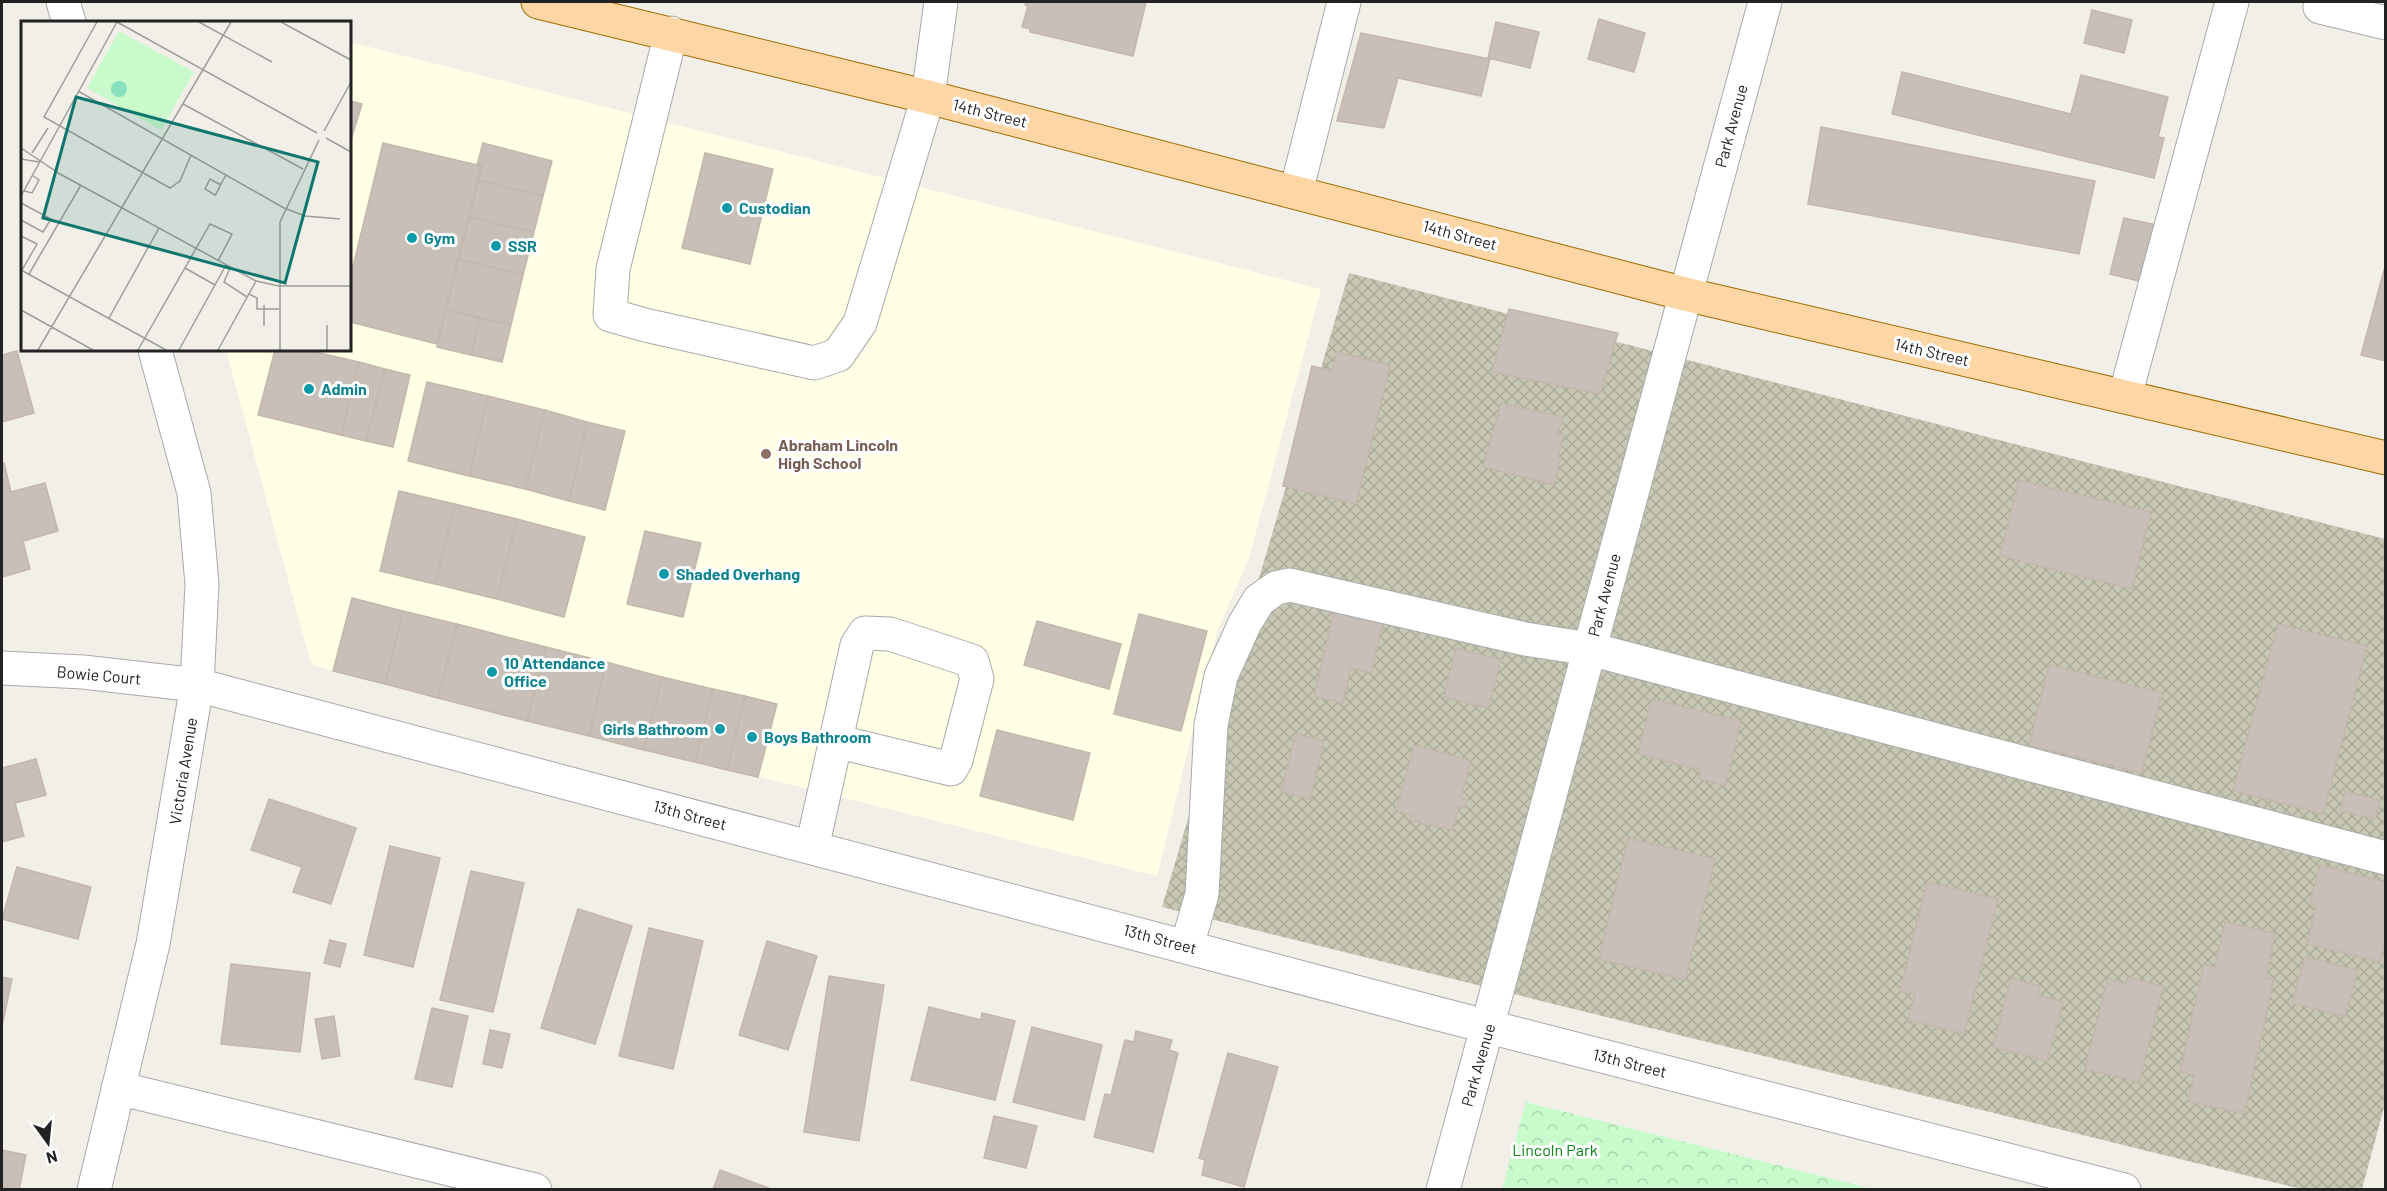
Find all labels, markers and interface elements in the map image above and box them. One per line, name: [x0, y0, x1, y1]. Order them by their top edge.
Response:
inset map: [21, 21, 351, 351]
street label: Park Avenue: [1710, 82, 1751, 170]
street label: 14th Street: [951, 94, 1029, 131]
place label: Custodian: [739, 198, 811, 217]
marker: Custodian: [720, 201, 734, 215]
street label: 14th Street: [1421, 216, 1499, 253]
place label: Gym: [424, 228, 455, 247]
marker: Gym: [405, 231, 419, 245]
place label: SSR: [508, 236, 537, 255]
marker: SSR: [489, 239, 503, 253]
street label: 14th Street: [1893, 334, 1971, 369]
place label: Admin: [321, 379, 367, 398]
marker: Admin: [302, 382, 316, 396]
place label: Abraham Lincoln High School: [778, 435, 898, 472]
marker: Abraham Lincoln High School: [759, 447, 773, 461]
street label: Park Avenue: [1583, 551, 1624, 639]
place label: Shaded Overhang: [676, 564, 800, 583]
marker: Shaded Overhang: [657, 567, 671, 581]
place label: 10 Attendance Office: [504, 653, 605, 690]
street label: Bowie Court: [56, 661, 142, 688]
marker: 10 Attendance Office: [485, 665, 499, 679]
street label: Victoria Avenue: [165, 716, 200, 826]
place label: Girls Bathroom: [603, 719, 708, 738]
marker: Girls Bathroom: [713, 722, 727, 736]
place label: Boys Bathroom: [764, 727, 871, 746]
marker: Boys Bathroom: [745, 730, 759, 744]
street label: 13th Street: [651, 796, 729, 833]
street label: 13th Street: [1121, 920, 1199, 957]
street label: Park Avenue: [1457, 1021, 1498, 1109]
street label: 13th Street: [1591, 1044, 1669, 1081]
north arrow: [18, 1113, 78, 1173]
park label: Lincoln Park: [1512, 1140, 1598, 1159]
text: N: [44, 1147, 60, 1169]

